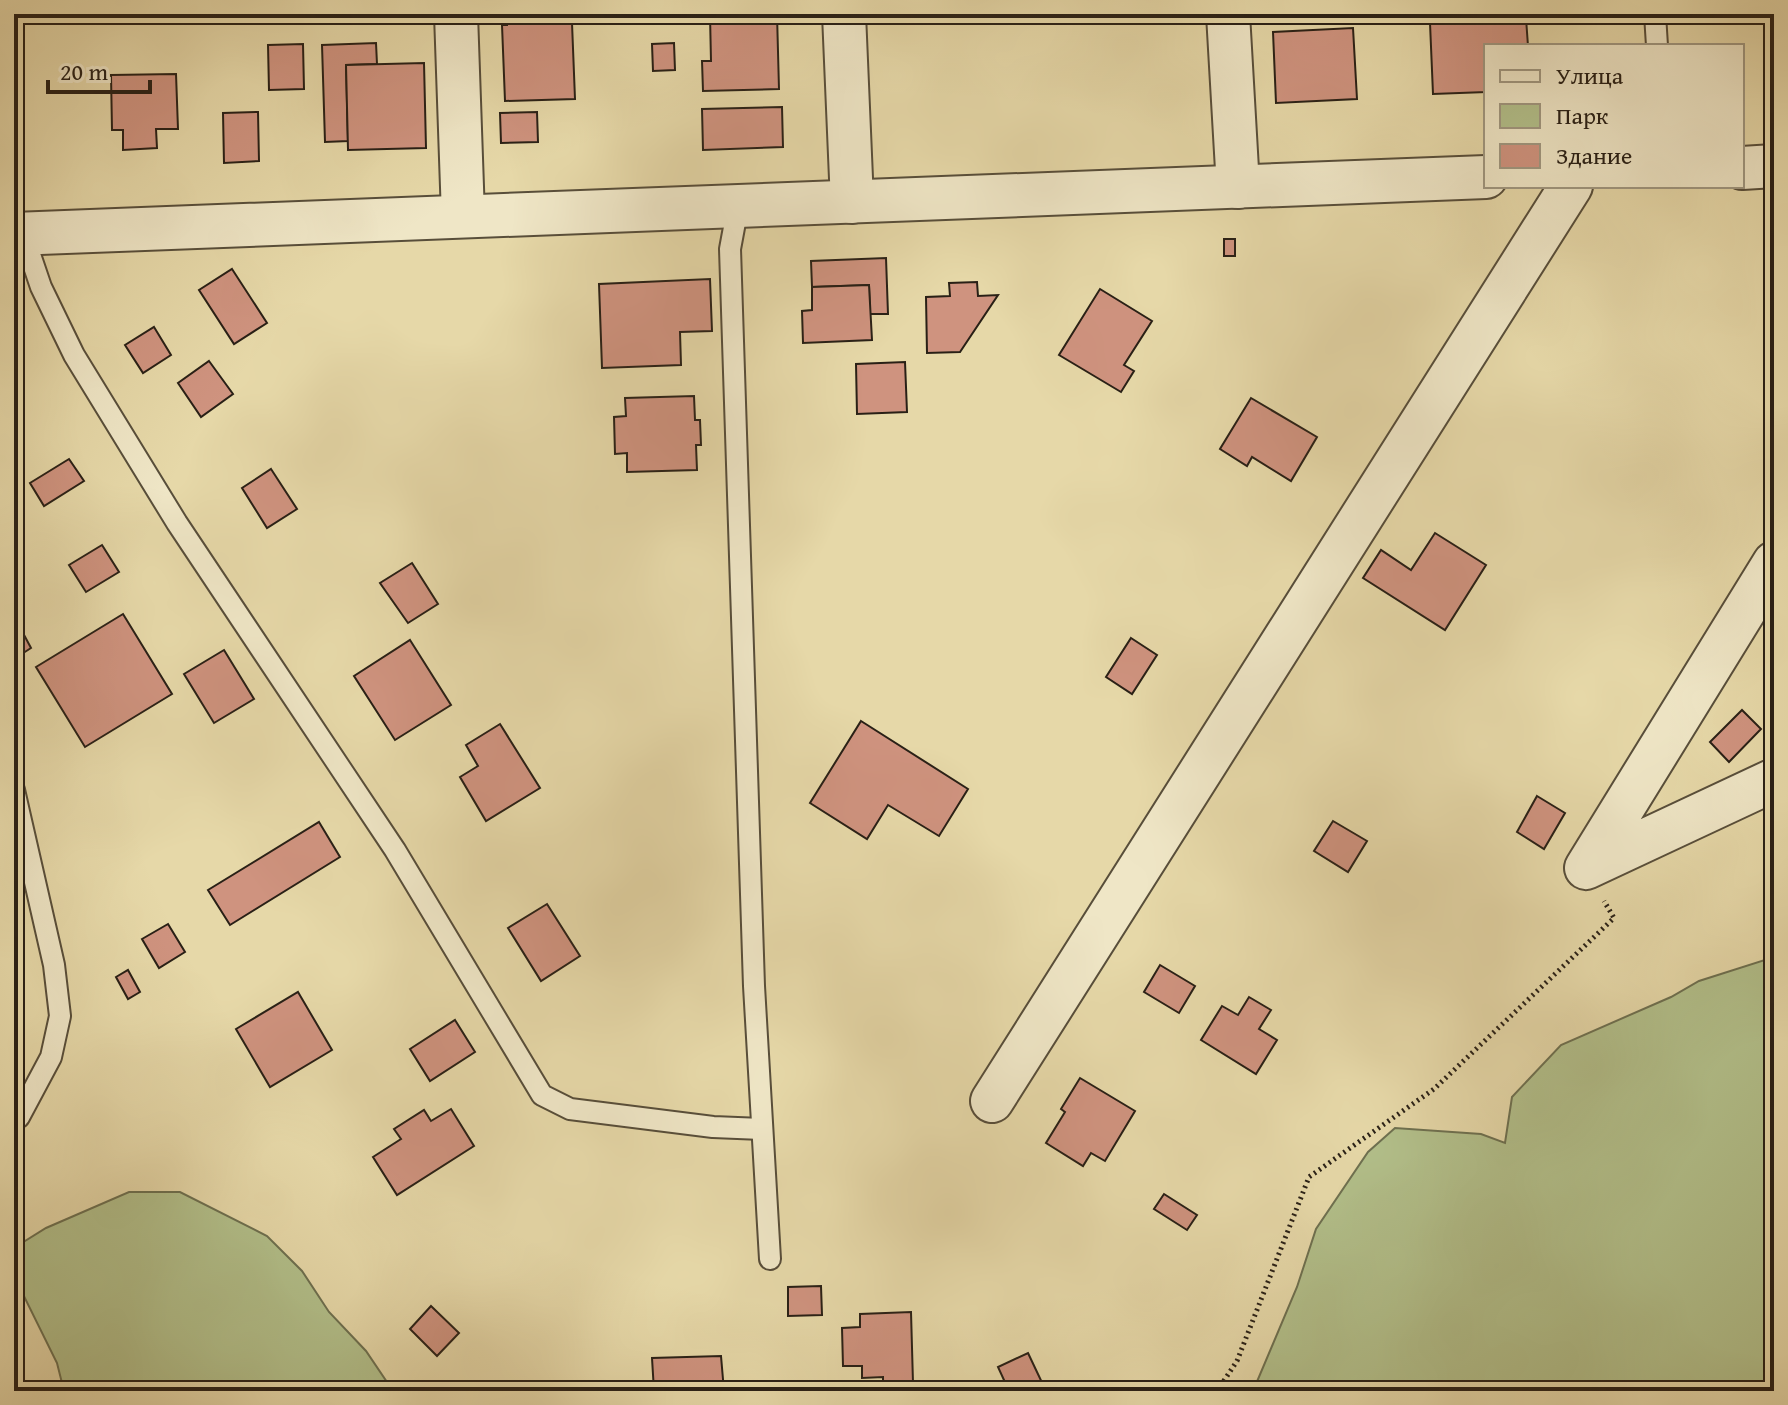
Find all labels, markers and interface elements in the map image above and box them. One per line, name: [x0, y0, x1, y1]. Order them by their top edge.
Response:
scale bar: [48, 44, 150, 94]
legend: [1484, 44, 1744, 188]
text: 20 m: [60, 54, 108, 89]
text: Улица: [1556, 58, 1624, 93]
text: Парк: [1556, 98, 1609, 133]
text: Здание: [1556, 138, 1632, 173]

